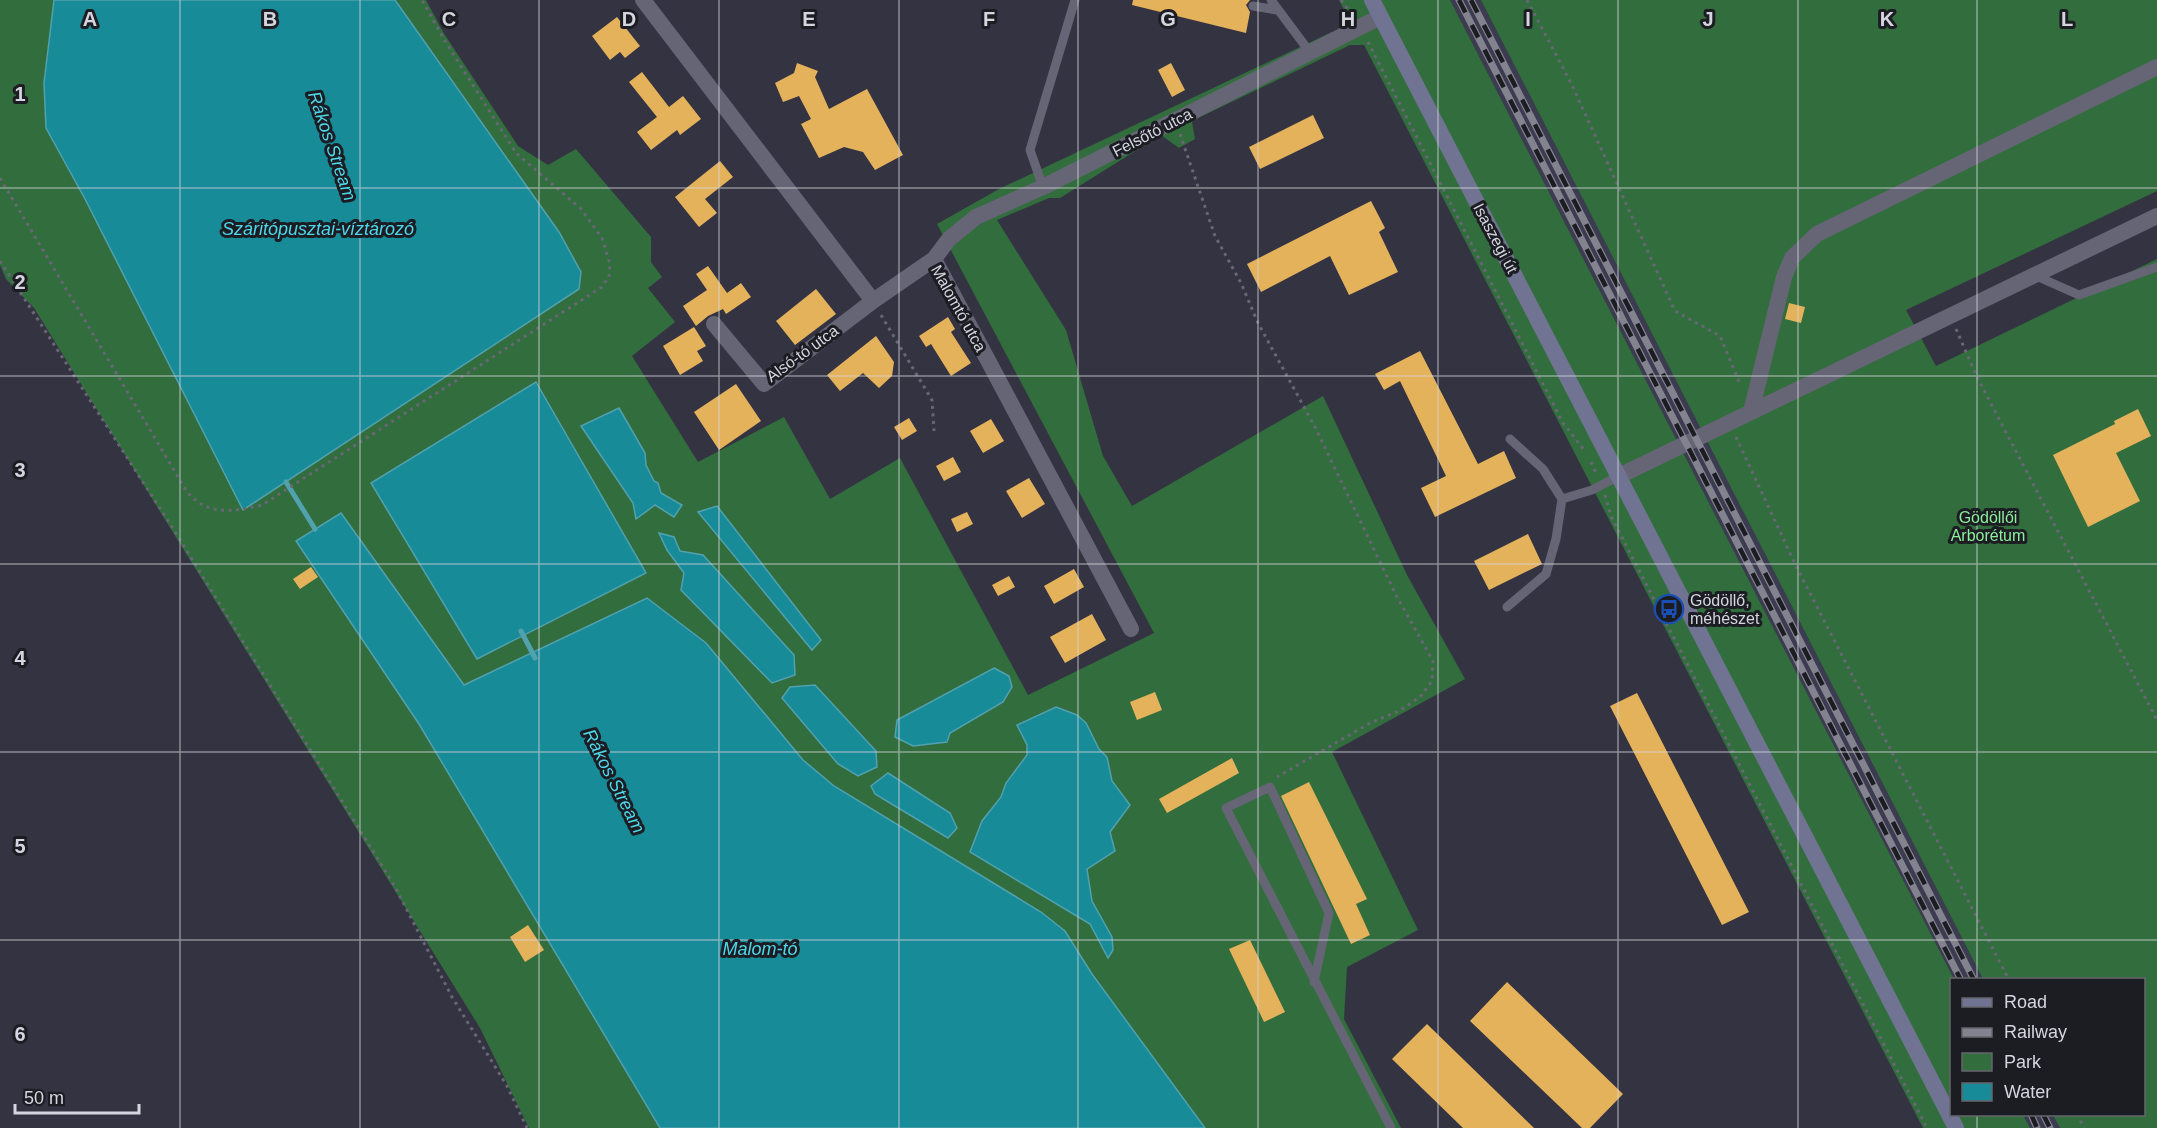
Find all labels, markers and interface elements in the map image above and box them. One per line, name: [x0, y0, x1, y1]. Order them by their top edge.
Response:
text: A: [83, 8, 97, 30]
text: B: [263, 8, 277, 30]
text: C: [442, 8, 456, 30]
text: D: [622, 8, 636, 30]
text: E: [802, 8, 816, 30]
text: F: [983, 8, 995, 30]
text: G: [1160, 8, 1176, 30]
text: H: [1341, 8, 1355, 30]
text: I: [1525, 8, 1531, 30]
text: J: [1702, 8, 1714, 30]
text: K: [1880, 8, 1895, 30]
text: L: [2061, 8, 2073, 30]
text: 1: [14, 83, 26, 105]
water label: Rákos Stream: [304, 89, 360, 203]
street label: Felsőtó utca: [1110, 105, 1195, 160]
street label: Isaszegi út: [1470, 200, 1521, 276]
water label: Száritópusztai-víztározó: [222, 219, 414, 239]
street label: Malomtó utca: [928, 262, 989, 354]
text: 2: [14, 271, 26, 293]
street label: Alsó-tó utca: [763, 322, 842, 385]
text: 3: [14, 459, 26, 481]
park label: Gödöllői Arborétum: [1951, 509, 2025, 544]
place label: Gödöllő, méhészet: [1690, 592, 1760, 627]
bus stop icon: Gödöllő, méhészet: [1653, 593, 1685, 625]
text: 4: [14, 647, 26, 669]
water label: Rákos Stream: [579, 726, 649, 836]
text: 5: [14, 835, 26, 857]
water label: Malom-tó: [722, 939, 798, 959]
legend: [1950, 978, 2145, 1116]
text: Road: [2004, 992, 2047, 1012]
text: Railway: [2004, 1022, 2067, 1042]
text: 6: [14, 1023, 26, 1045]
text: Park: [2004, 1052, 2042, 1072]
scale bar: [15, 1077, 140, 1115]
text: Water: [2004, 1082, 2051, 1102]
text: 50 m: [24, 1088, 64, 1108]

